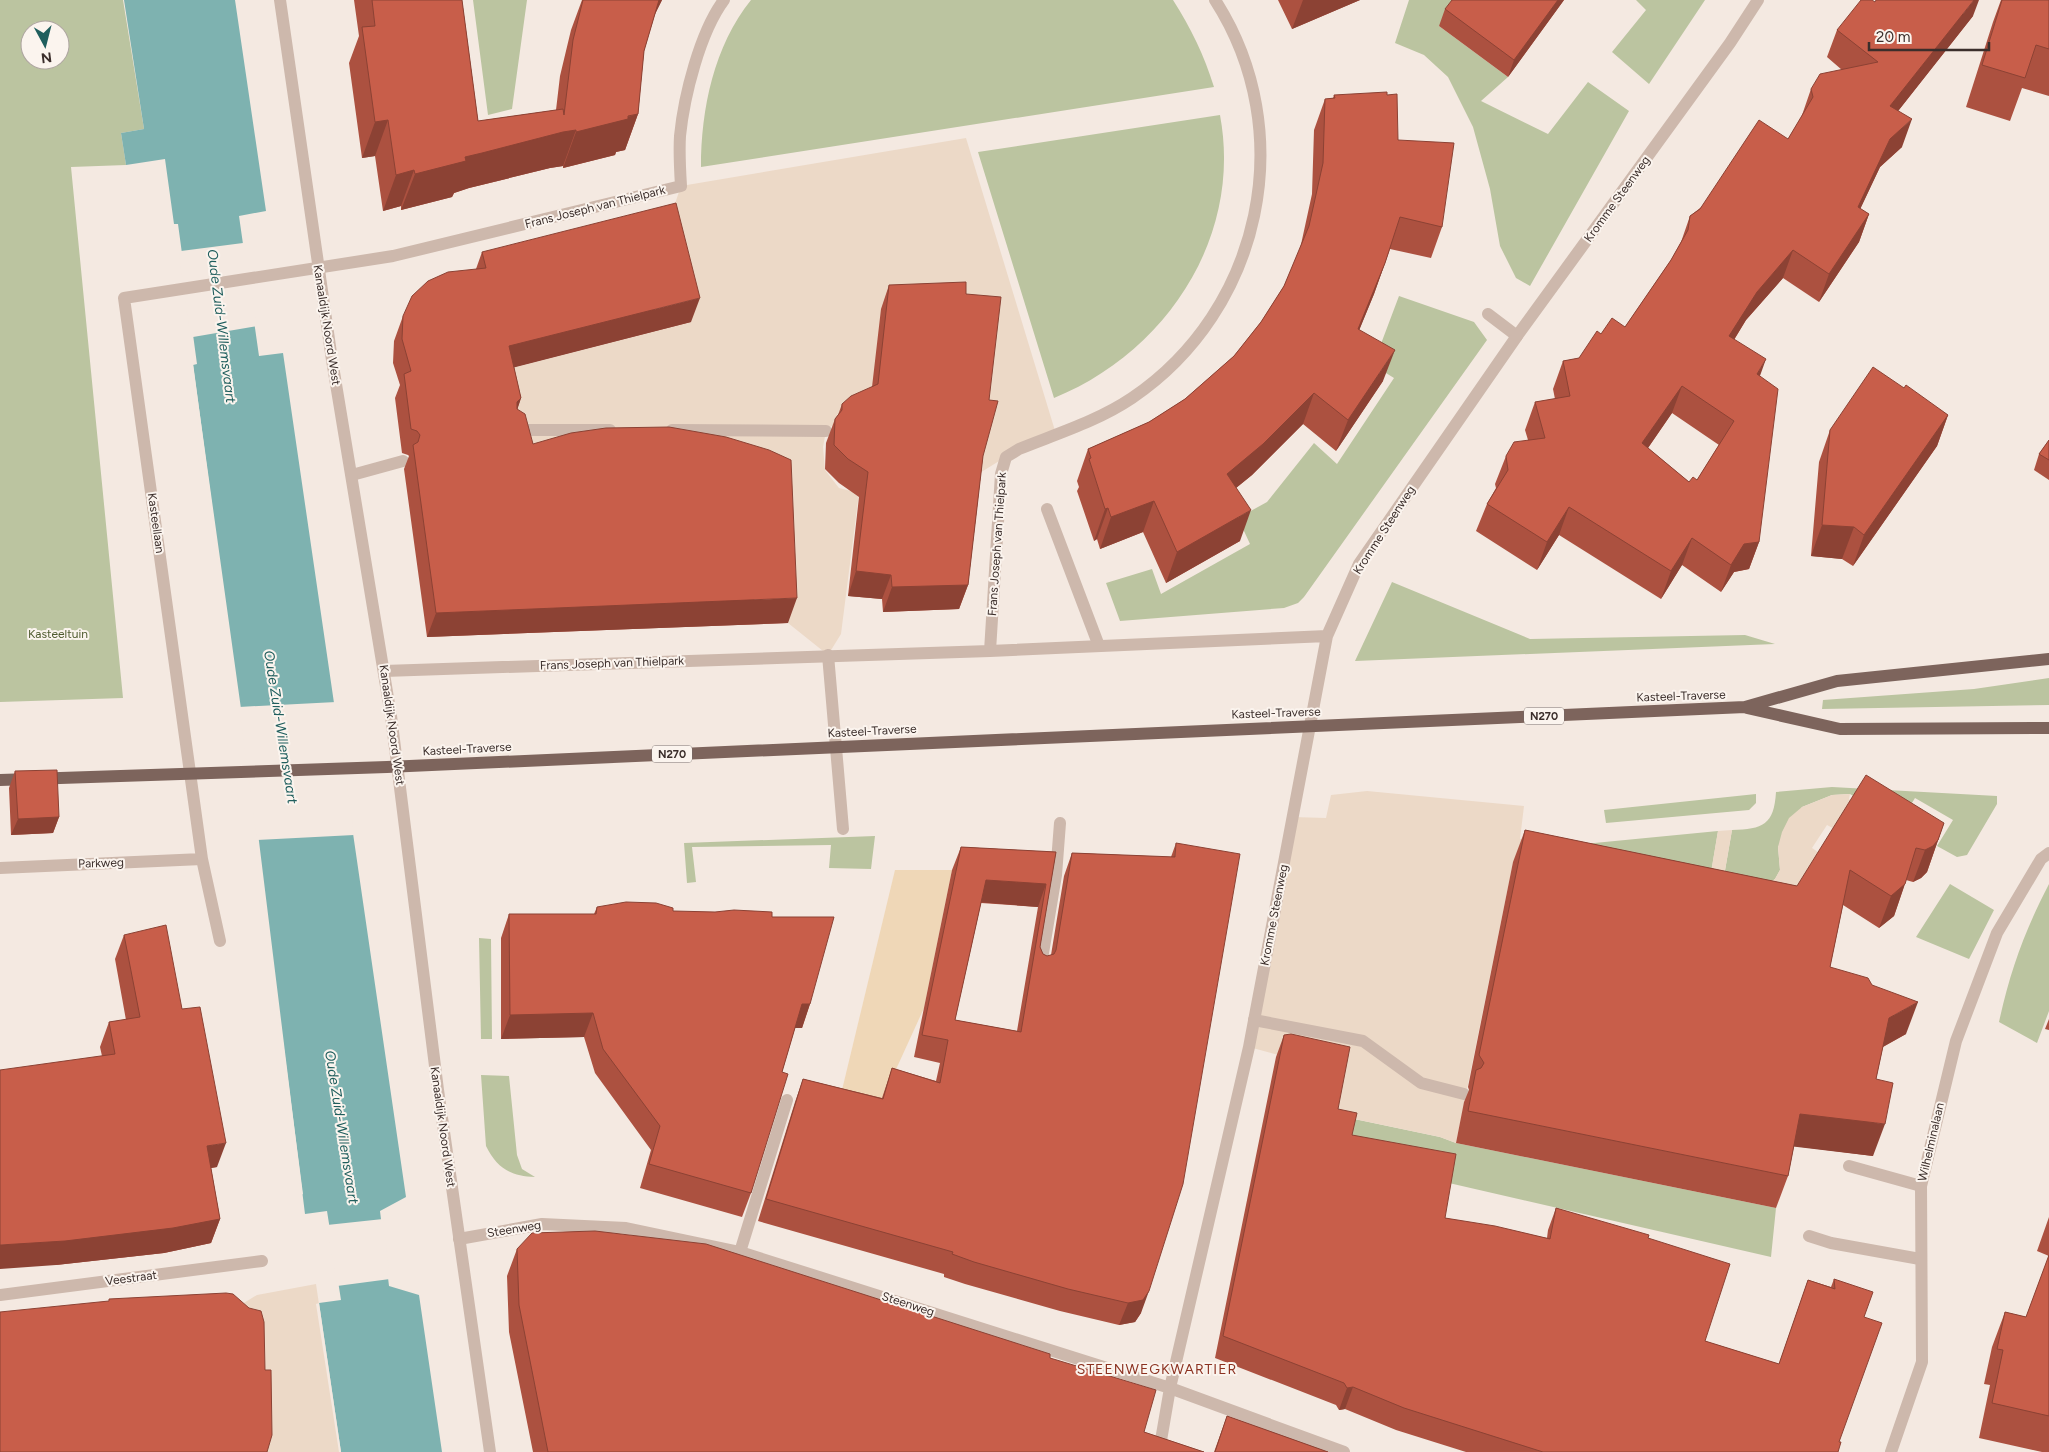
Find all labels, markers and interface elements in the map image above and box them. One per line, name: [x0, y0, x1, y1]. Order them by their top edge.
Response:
north arrow: [20, 20, 70, 70]
scale bar: [1869, 20, 1989, 52]
text: 20 m: [1876, 28, 1910, 46]
text: N: [40, 48, 53, 67]
street label: Kromme Steenweg: [1581, 153, 1653, 245]
street label: Frans Joseph van Thielpark: [523, 183, 667, 231]
water label: Oude Zuid-Willemsvaart: [204, 248, 239, 405]
street label: Kanaaldijk Noord West: [311, 264, 344, 387]
street label: Frans Joseph van Thielpark: [985, 471, 1009, 616]
street label: Kromme Steenweg: [1350, 483, 1418, 577]
street label: Kasteellaan: [145, 492, 167, 554]
park label: Kasteeltuin: [28, 627, 88, 641]
water label: Oude Zuid-Willemsvaart: [260, 649, 301, 805]
street label: Frans Joseph van Thielpark: [540, 653, 684, 673]
street label: Kanaaldijk Noord West: [377, 664, 407, 787]
street label: Kasteel-Traverse: [1636, 687, 1726, 705]
street label: Kasteel-Traverse: [1231, 704, 1321, 722]
road number: N270: [1524, 708, 1564, 724]
street label: Kasteel-Traverse: [827, 722, 917, 740]
street label: Kasteel-Traverse: [422, 740, 512, 758]
road number: N270: [652, 746, 692, 762]
street label: Parkweg: [78, 855, 124, 871]
street label: Kromme Steenweg: [1257, 863, 1291, 967]
water label: Oude Zuid-Willemsvaart: [321, 1049, 362, 1205]
street label: Kanaaldijk Noord West: [428, 1066, 458, 1189]
street label: Wilhelminalaan: [1915, 1101, 1947, 1183]
street label: Steenweg: [486, 1218, 542, 1240]
street label: Veestraat: [104, 1268, 158, 1288]
street label: Steenweg: [880, 1289, 936, 1319]
district label: STEENWEGKWARTIER: [1077, 1361, 1237, 1378]

